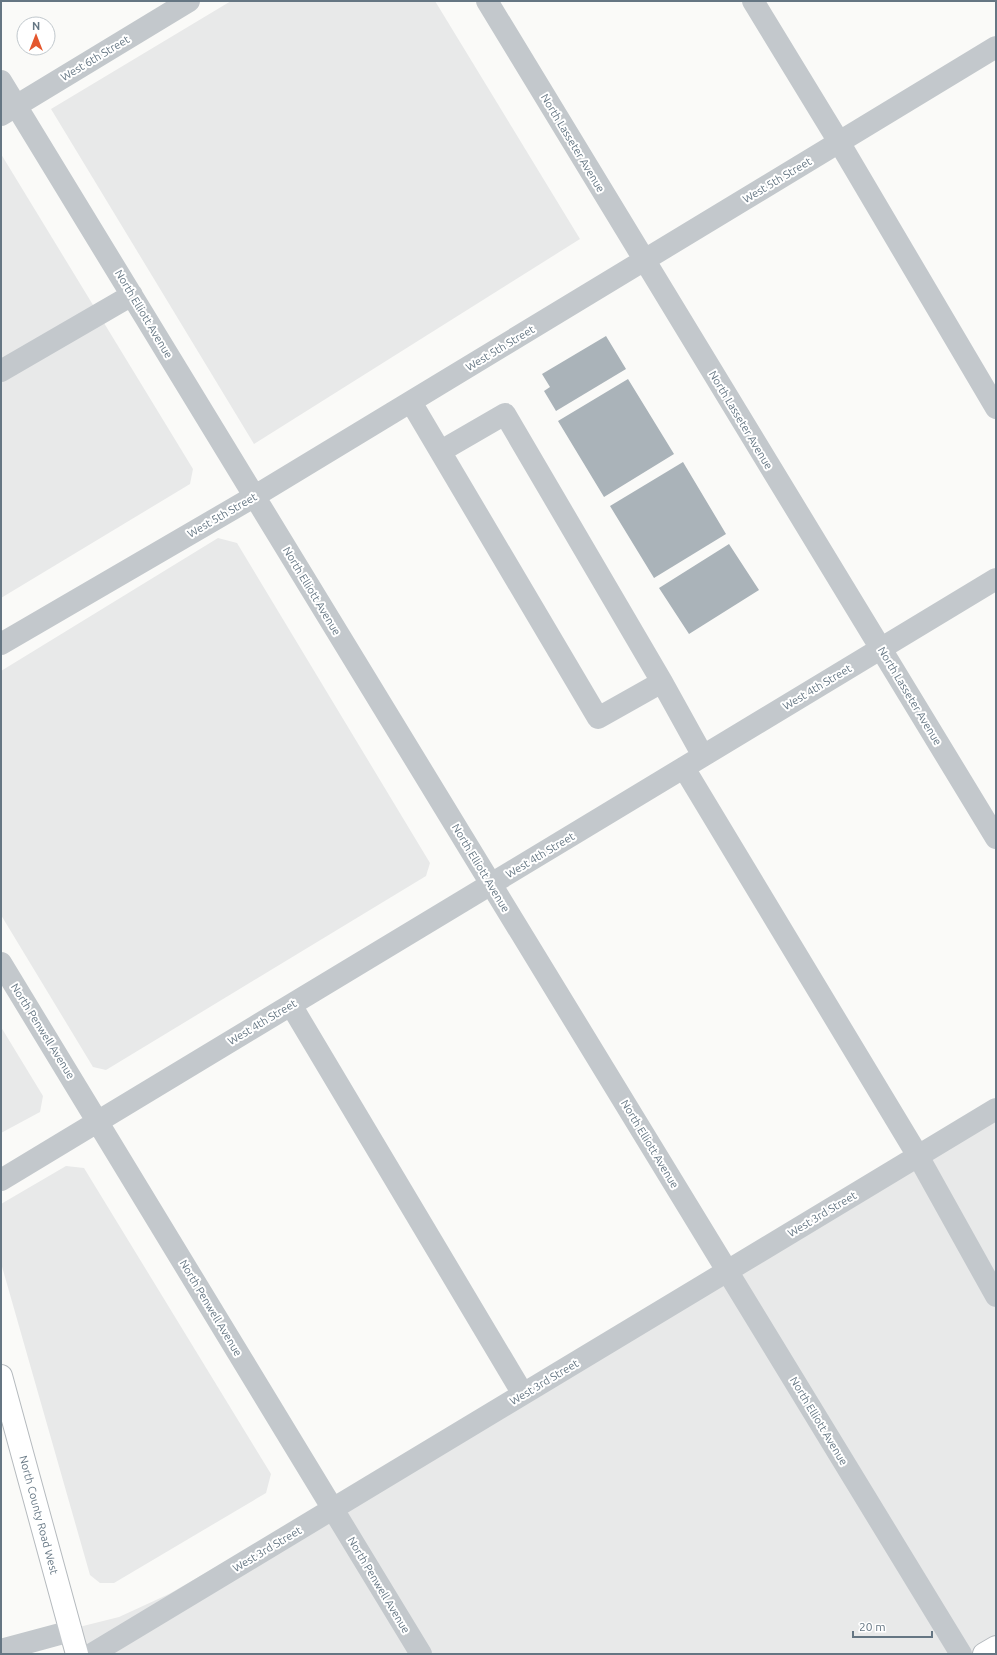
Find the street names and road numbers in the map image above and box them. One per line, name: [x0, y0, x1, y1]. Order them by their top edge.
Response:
street label: West 6th Street: [59, 32, 132, 83]
street label: North Lasseter Avenue: [539, 92, 607, 194]
street label: West 5th Street: [741, 154, 814, 205]
street label: North Elliott Avenue: [113, 268, 175, 360]
street label: West 5th Street: [464, 322, 537, 373]
street label: North Lasseter Avenue: [707, 369, 775, 471]
street label: West 5th Street: [185, 490, 259, 540]
street label: North Elliott Avenue: [281, 545, 343, 637]
street label: North Lasseter Avenue: [876, 645, 944, 747]
street label: West 4th Street: [781, 661, 854, 712]
street label: North Elliott Avenue: [450, 822, 512, 914]
street label: West 4th Street: [504, 829, 577, 880]
street label: North Penwell Avenue: [9, 981, 77, 1081]
street label: West 4th Street: [226, 996, 299, 1047]
street label: North Elliott Avenue: [619, 1098, 681, 1190]
street label: West 3rd Street: [786, 1188, 859, 1239]
street label: North Penwell Avenue: [177, 1258, 245, 1358]
street label: West 3rd Street: [508, 1356, 581, 1407]
street label: North Elliott Avenue: [788, 1375, 850, 1467]
street label: North County Road West: [17, 1454, 61, 1576]
street label: West 3rd Street: [231, 1523, 304, 1574]
street label: North Penwell Avenue: [345, 1535, 413, 1635]

